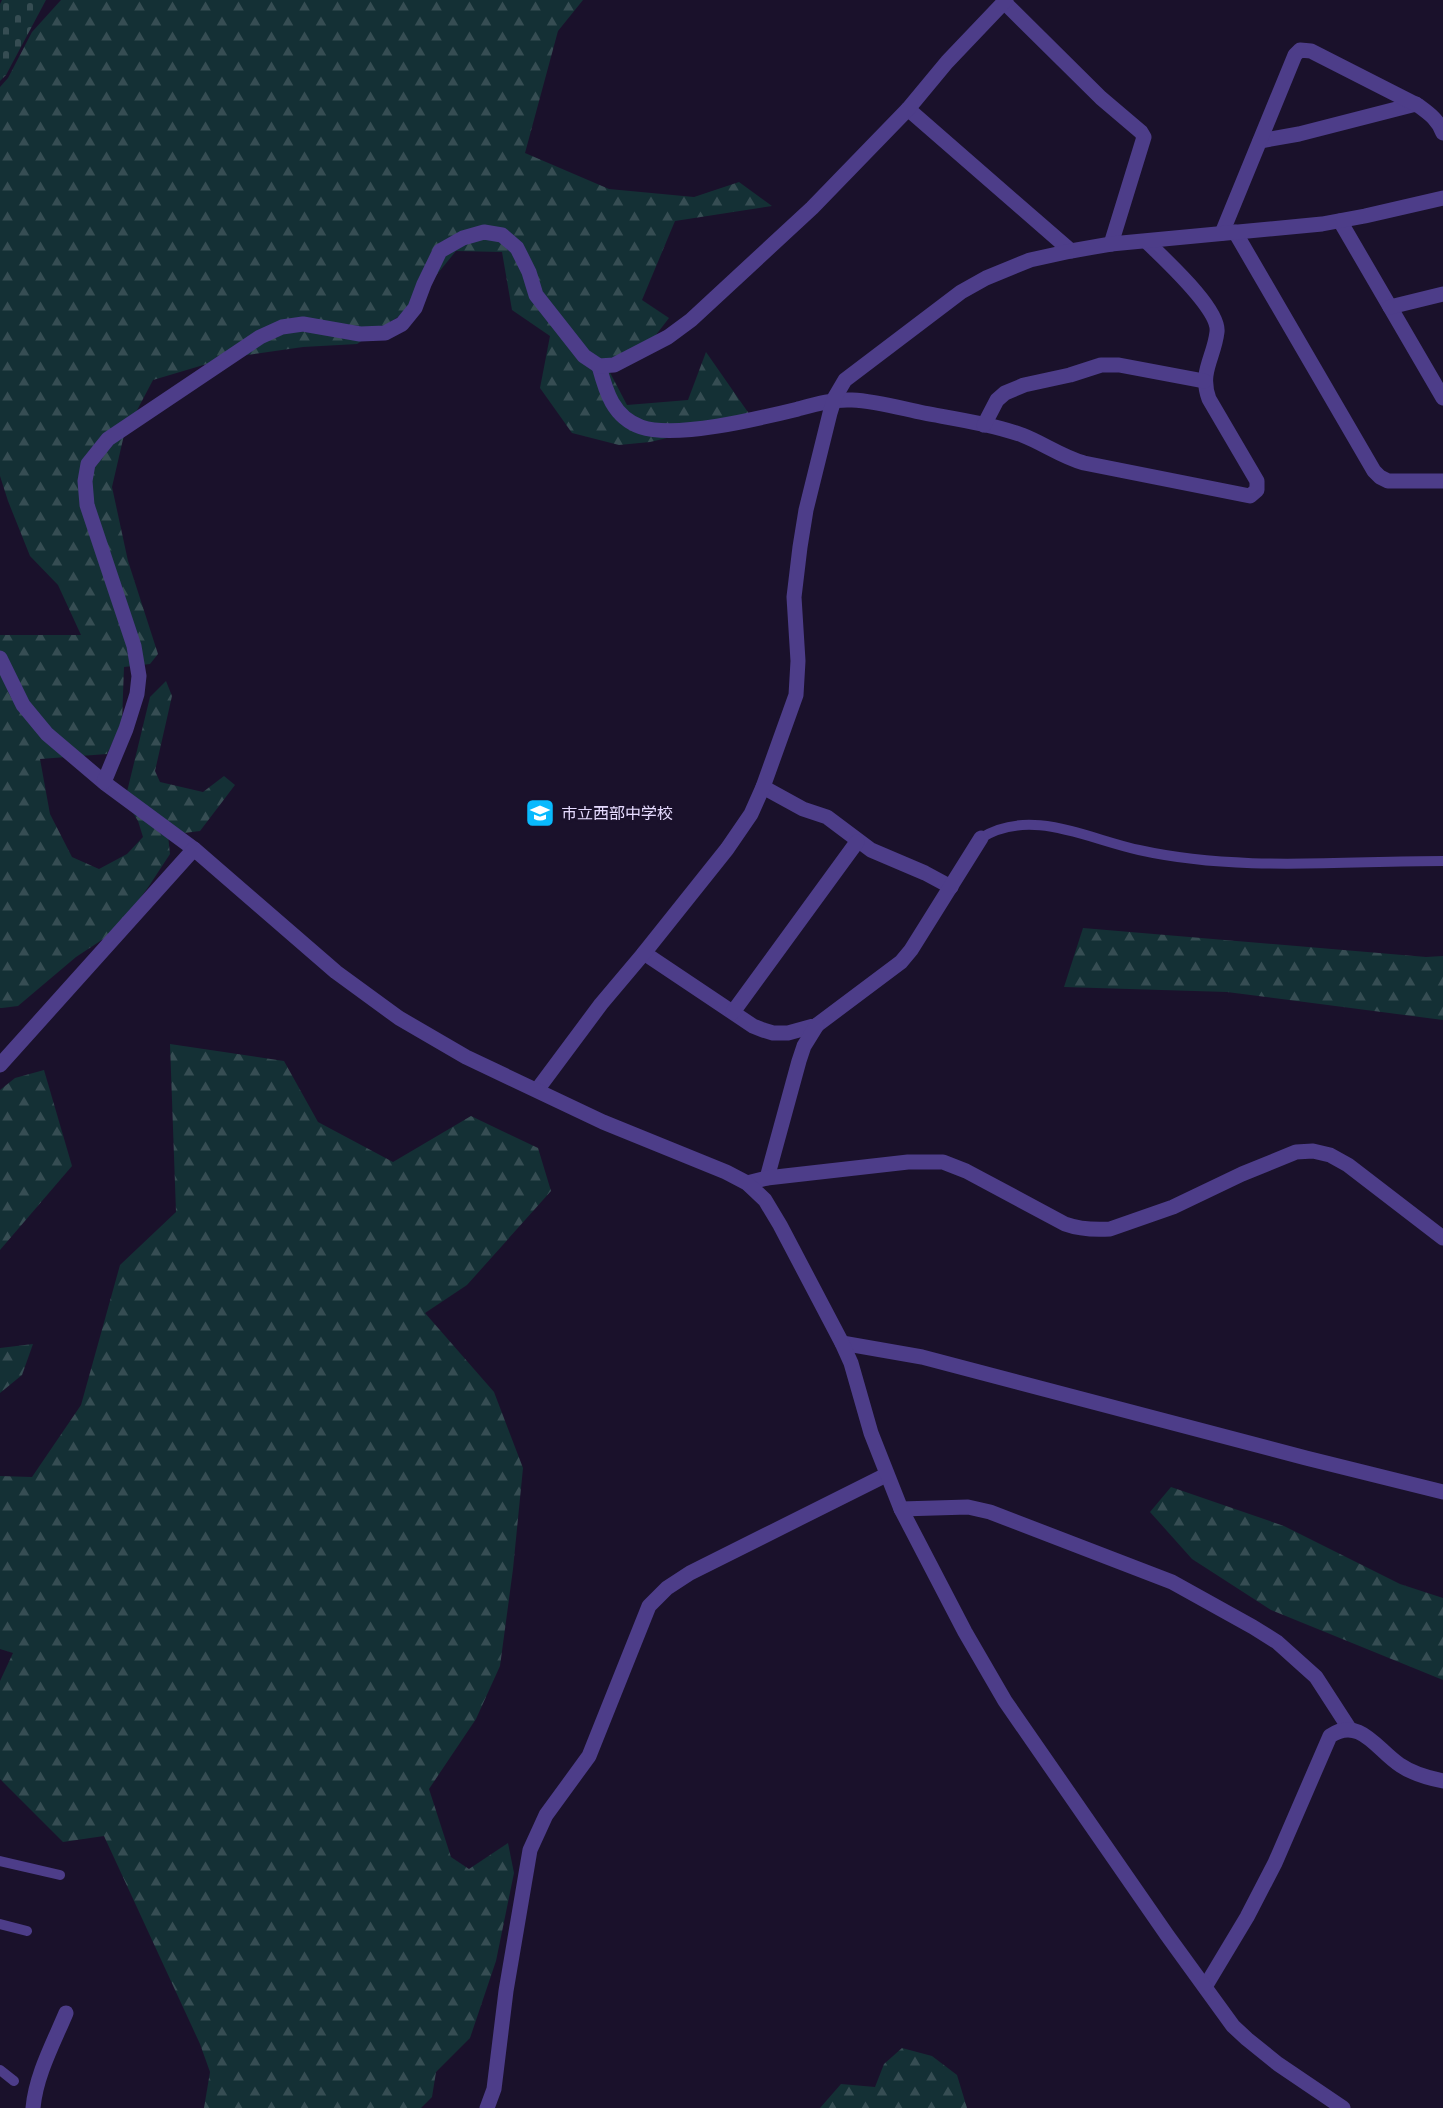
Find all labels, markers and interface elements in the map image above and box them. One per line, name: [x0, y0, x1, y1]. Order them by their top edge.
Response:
school or university icon: 市立西部中学校: [524, 797, 556, 829]
place label: 市立西部中学校: [561, 803, 673, 823]

